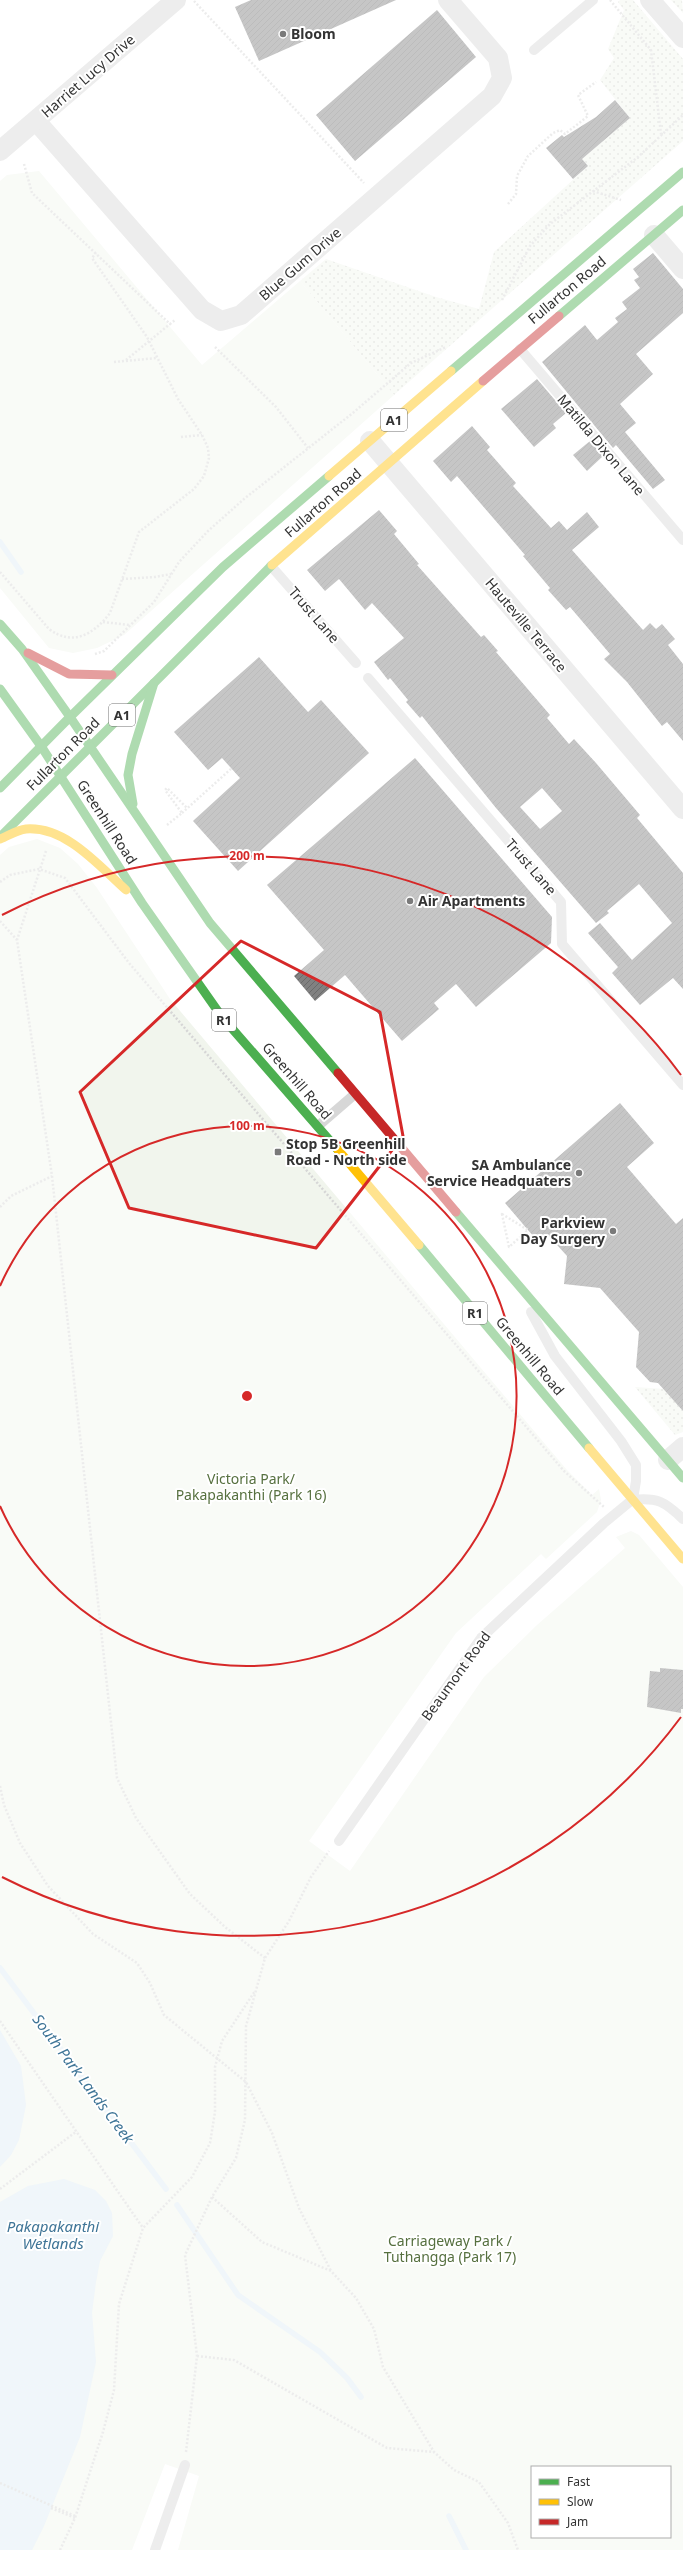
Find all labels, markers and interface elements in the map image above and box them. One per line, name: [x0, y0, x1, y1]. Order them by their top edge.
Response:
place label: Bloom: [291, 24, 336, 43]
marker: Bloom: [278, 29, 288, 39]
street label: Harriet Lucy Drive: [37, 30, 139, 122]
street label: Blue Gum Drive: [255, 223, 345, 305]
street label: Fullarton Road: [524, 251, 610, 328]
street label: Matilda Dixon Lane: [553, 390, 649, 499]
road number: A1: [381, 409, 407, 431]
street label: Fullarton Road: [280, 464, 365, 541]
street label: Hauteville Terrace: [481, 574, 571, 676]
street label: Trust Lane: [285, 583, 344, 647]
road number: A1: [109, 704, 135, 726]
street label: Fullarton Road: [22, 713, 103, 794]
street label: Greenhill Road: [73, 776, 142, 868]
street label: Trust Lane: [502, 835, 561, 899]
text: 200 m: [229, 847, 265, 864]
place label: Air Apartments: [418, 891, 525, 910]
marker: Air Apartments: [405, 896, 415, 906]
road number: R1: [212, 1009, 236, 1031]
street label: Greenhill Road: [258, 1038, 336, 1123]
text: 100 m: [229, 1117, 265, 1134]
place label: Stop 5B Greenhill Road - North side: [286, 1134, 407, 1169]
marker: Stop 5B Greenhill Road - North side: [273, 1147, 283, 1157]
place label: SA Ambulance Service Headquaters: [427, 1155, 571, 1190]
marker: SA Ambulance Service Headquaters: [574, 1168, 584, 1178]
place label: Parkview Day Surgery: [520, 1213, 605, 1248]
marker: Parkview Day Surgery: [608, 1226, 618, 1236]
road number: R1: [463, 1302, 487, 1324]
street label: Greenhill Road: [492, 1312, 569, 1399]
centre of rings: [240, 1389, 254, 1403]
park label: Victoria Park/ Pakapakanthi (Park 16): [176, 1469, 326, 1504]
street label: Beaumont Road: [417, 1627, 494, 1724]
water label: South Park Lands Creek: [29, 2010, 139, 2148]
water label: Pakapakanthi Wetlands: [7, 2216, 100, 2253]
park label: Carriageway Park / Tuthangga (Park 17): [384, 2231, 516, 2266]
legend: [531, 2466, 671, 2538]
text: Fast: [567, 2473, 591, 2490]
text: Slow: [567, 2493, 594, 2510]
text: Jam: [566, 2513, 588, 2530]

